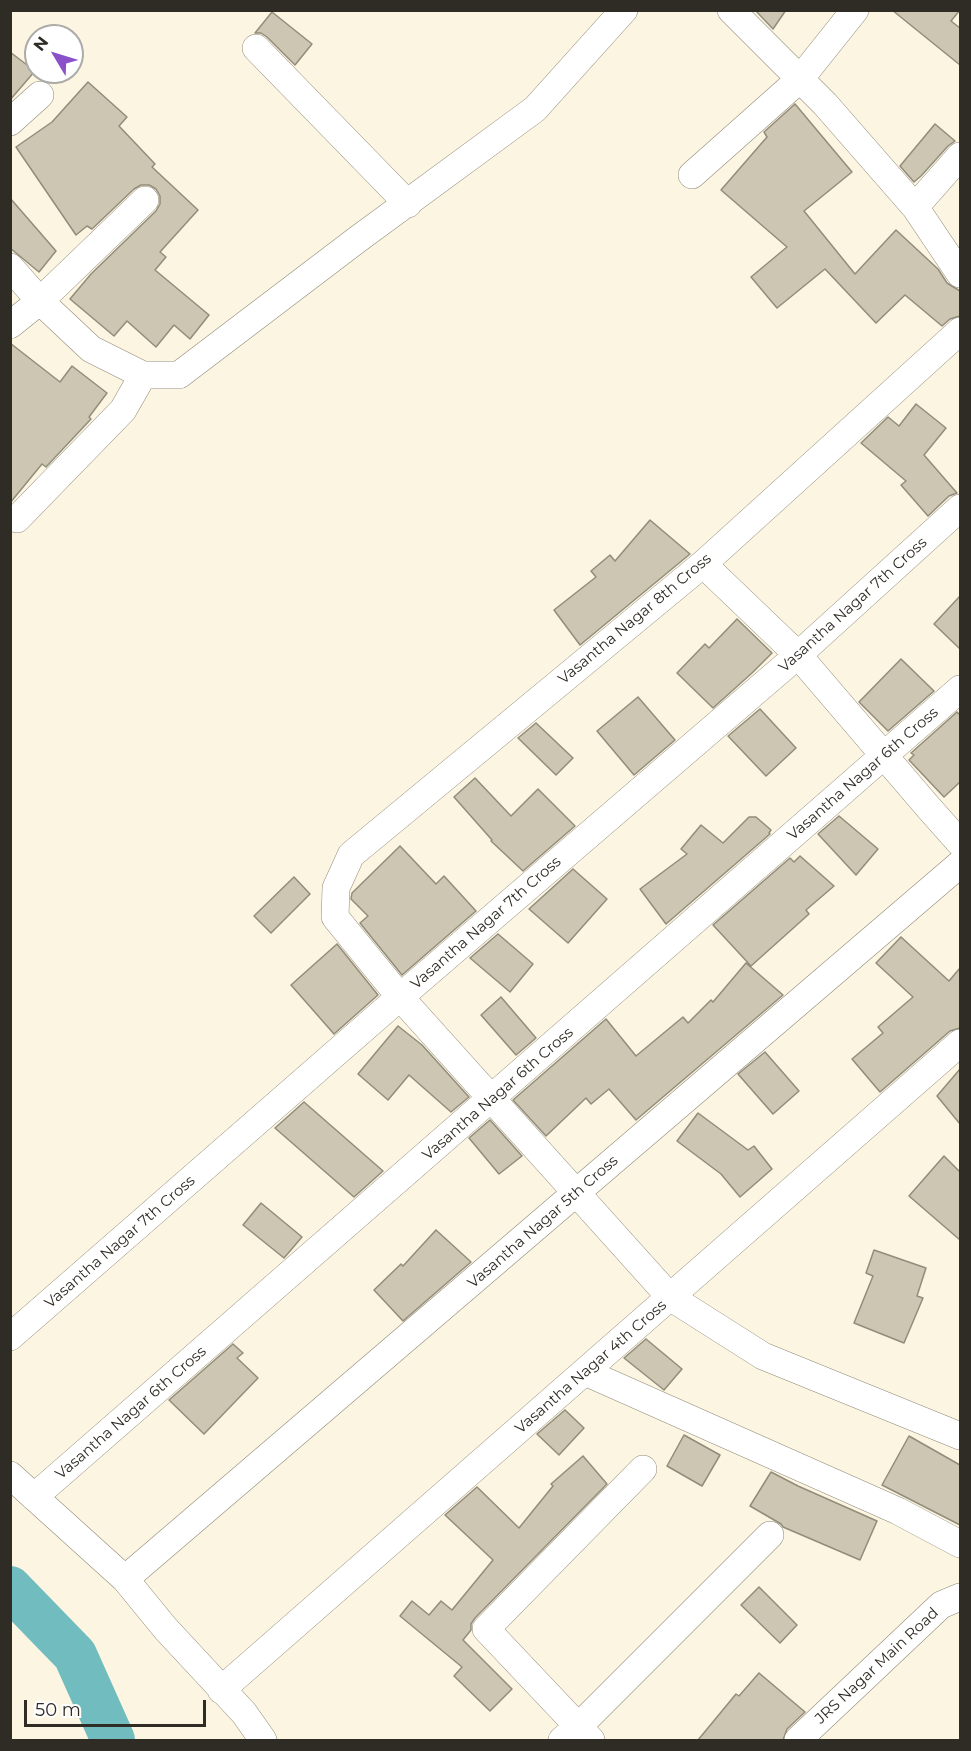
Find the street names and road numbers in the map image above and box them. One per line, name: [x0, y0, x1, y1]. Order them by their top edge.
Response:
street label: Vasantha Nagar 7th Cross: [775, 534, 931, 676]
street label: Vasantha Nagar 8th Cross: [555, 550, 715, 688]
street label: Vasantha Nagar 6th Cross: [784, 704, 942, 844]
street label: Vasantha Nagar 7th Cross: [407, 853, 565, 993]
street label: Vasantha Nagar 6th Cross: [419, 1024, 577, 1164]
street label: Vasantha Nagar 5th Cross: [464, 1152, 622, 1292]
street label: Vasantha Nagar 7th Cross: [41, 1172, 199, 1312]
street label: Vasantha Nagar 4th Cross: [512, 1296, 670, 1438]
street label: Vasantha Nagar 6th Cross: [52, 1343, 210, 1483]
street label: JRS Nagar Main Road: [812, 1604, 942, 1728]

